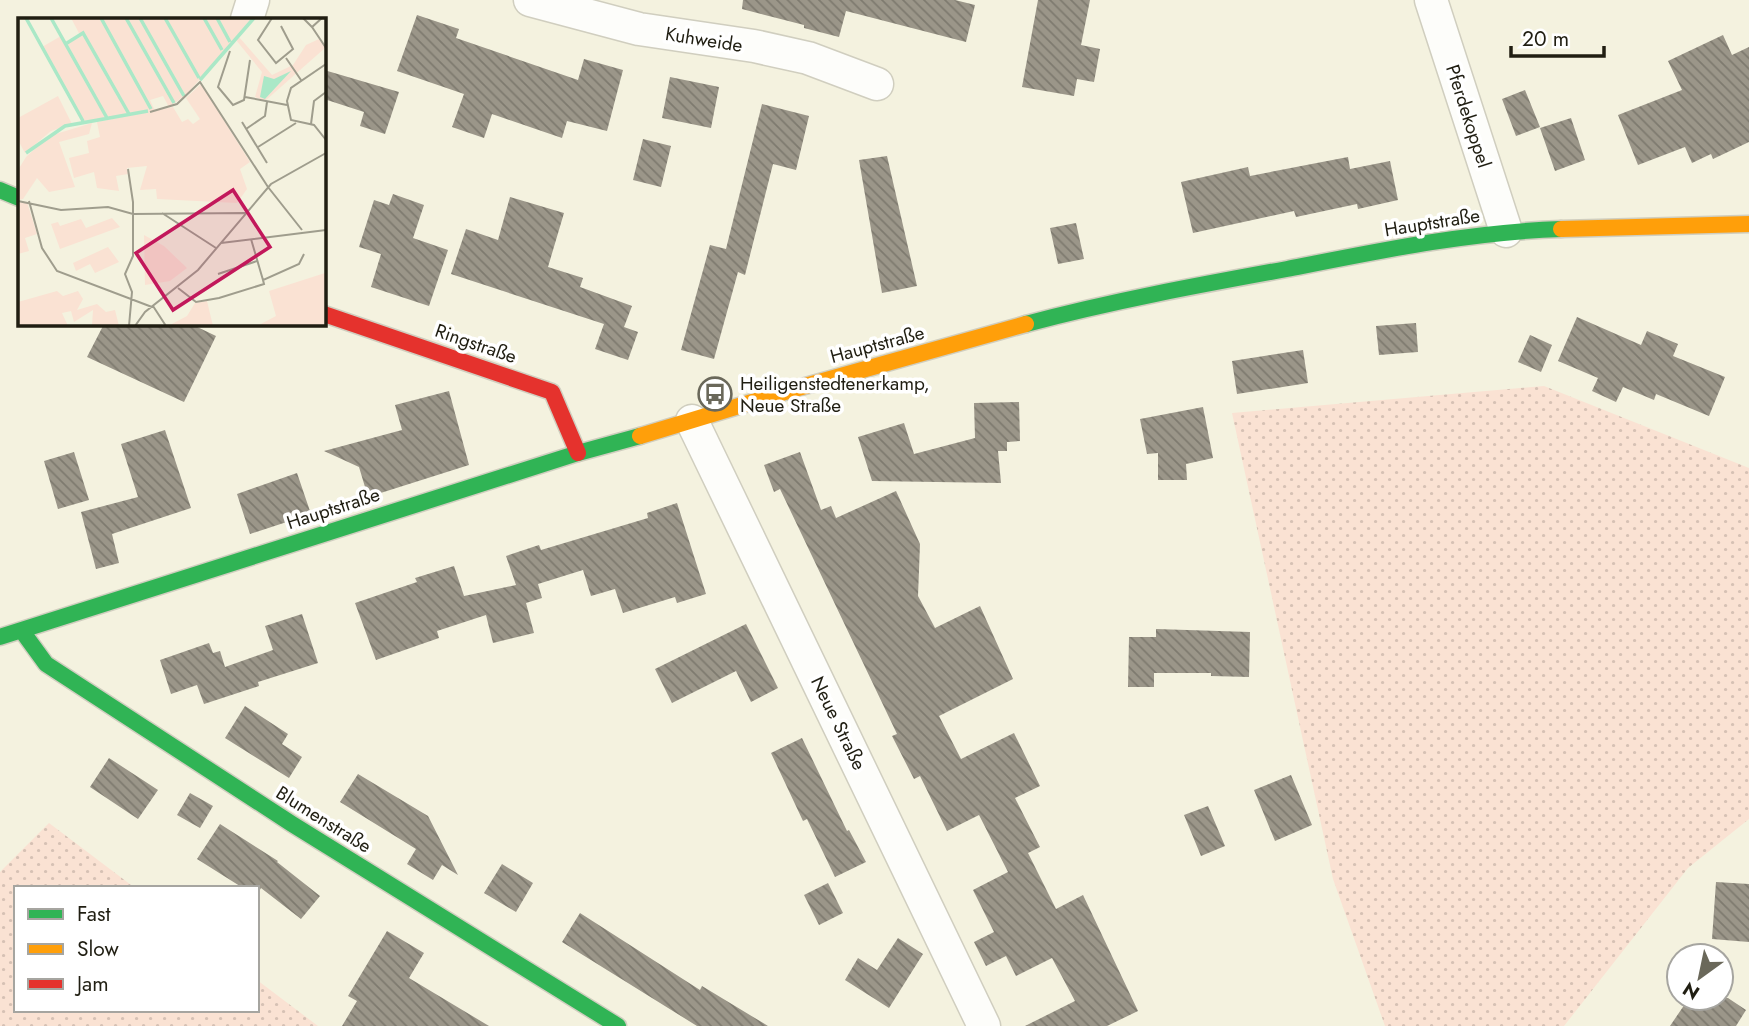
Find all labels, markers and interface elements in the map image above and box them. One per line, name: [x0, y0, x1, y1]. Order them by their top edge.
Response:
scale bar: [1511, 14, 1604, 58]
inset map: [18, 18, 326, 326]
street label: Kuhweide: [663, 20, 745, 59]
text: 20 m: [1522, 24, 1569, 54]
street label: Pferdekoppel: [1439, 61, 1498, 171]
street label: Hauptstraße: [1382, 202, 1482, 243]
street label: Ringstraße: [431, 317, 521, 370]
street label: Hauptstraße: [827, 319, 927, 370]
place label: Heiligenstedtenerkamp, Neue Straße: [740, 370, 930, 419]
bus stop icon: Heiligenstedtenerkamp, Neue Straße: [696, 375, 734, 413]
street label: Hauptstraße: [283, 481, 383, 536]
street label: Neue Straße: [804, 672, 873, 775]
street label: Blumenstraße: [271, 779, 377, 860]
legend: [14, 886, 259, 1012]
text: Fast: [77, 899, 110, 929]
text: Slow: [77, 934, 119, 964]
north arrow: [1665, 942, 1735, 1012]
text: Jam: [74, 969, 109, 999]
text: N: [1677, 975, 1705, 1006]

